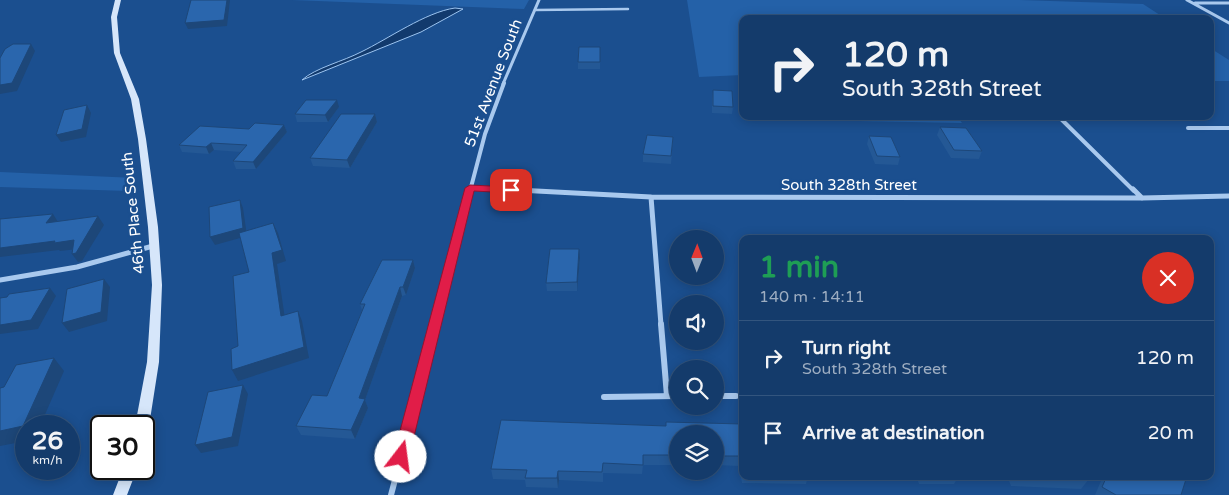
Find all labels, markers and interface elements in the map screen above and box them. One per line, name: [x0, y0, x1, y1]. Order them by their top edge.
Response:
street label: 51st Avenue South: [460, 16, 526, 150]
text: 120 m: [842, 34, 949, 76]
icon: right: [759, 35, 824, 100]
text: South 328th Street: [842, 76, 1042, 102]
street label: 46th Place South: [118, 151, 148, 275]
pin: [490, 169, 532, 211]
icon: arrive: [497, 176, 525, 204]
street label: South 328th Street: [781, 176, 917, 194]
north arrow: [669, 230, 724, 285]
map controls: [669, 230, 724, 480]
text: 1 min: [759, 249, 839, 286]
button: close: [1142, 252, 1194, 304]
text: 140 m · 14:11: [759, 287, 865, 307]
button: sound: [669, 295, 724, 350]
text: Turn right: [802, 337, 890, 359]
icon: right: [759, 344, 787, 372]
text: 120 m: [1136, 347, 1194, 369]
text: South 328th Street: [802, 359, 947, 379]
button: search: [669, 360, 724, 415]
speed limit sign: 30: [90, 415, 155, 480]
icon: arrive: [759, 419, 787, 447]
text: Arrive at destination: [802, 422, 985, 444]
text: 20 m: [1148, 422, 1194, 444]
button: layers: [669, 425, 724, 480]
text: 26: [32, 426, 63, 456]
position arrow: [374, 430, 426, 482]
text: km/h: [32, 453, 63, 467]

